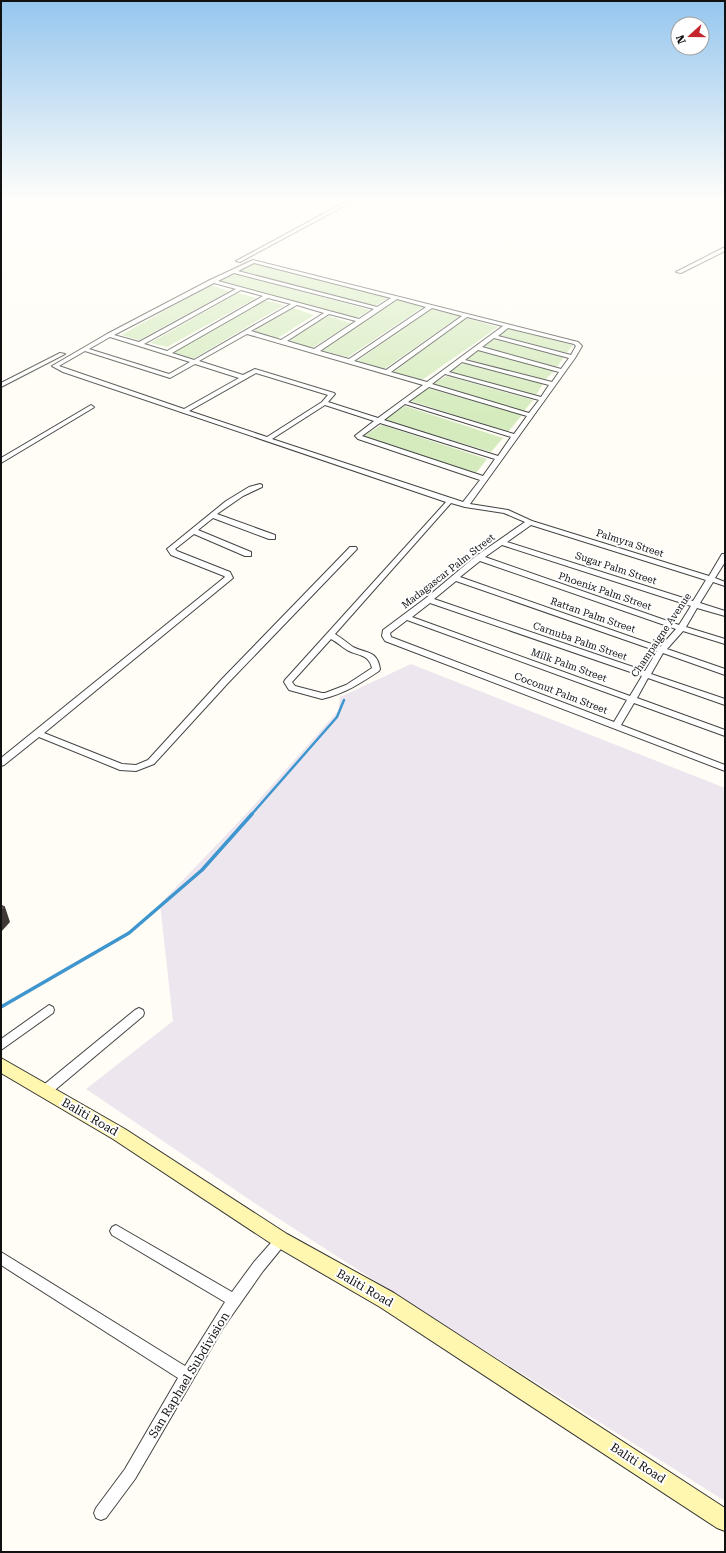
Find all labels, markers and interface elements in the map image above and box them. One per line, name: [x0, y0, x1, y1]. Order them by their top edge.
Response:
north arrow: [670, 16, 710, 56]
text: N: [673, 33, 689, 46]
street label: Palmyra Street: [595, 527, 665, 559]
street label: Madagascar Palm Street: [399, 531, 497, 611]
street label: Sugar Palm Street: [574, 550, 658, 586]
street label: Phoenix Palm Street: [557, 570, 653, 612]
street label: Champaigne Avenue: [629, 590, 694, 679]
street label: Rattan Palm Street: [549, 595, 637, 635]
street label: Carnuba Palm Street: [532, 620, 629, 662]
street label: Milk Palm Street: [530, 646, 609, 684]
street label: Coconut Palm Street: [513, 670, 609, 716]
street label: Baliti Road: [59, 1095, 121, 1139]
street label: Baliti Road: [334, 1266, 396, 1310]
street label: San Raphael Subdivision: [146, 1309, 232, 1441]
street label: Baliti Road: [608, 1440, 668, 1486]

